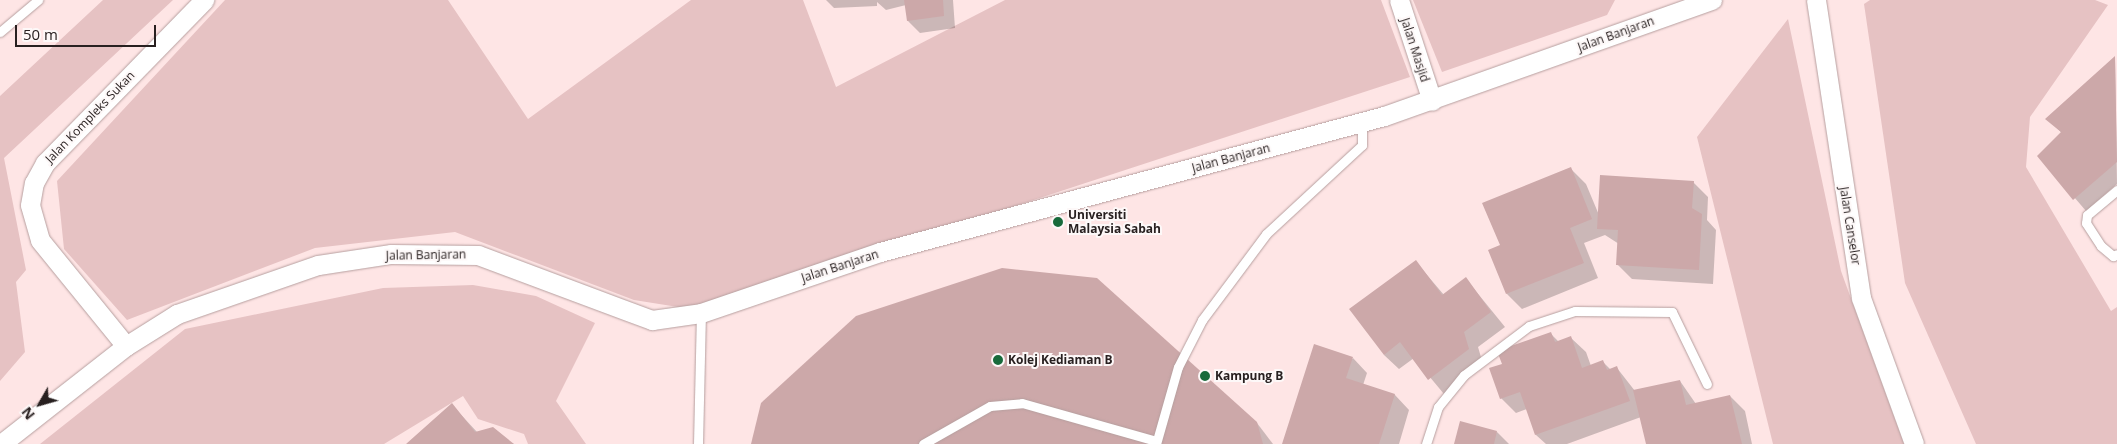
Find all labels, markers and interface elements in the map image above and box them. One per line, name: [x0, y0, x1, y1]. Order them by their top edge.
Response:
street label: Jalan Banjaran: [1576, 13, 1656, 55]
scale bar: [18, 15, 159, 47]
street label: Jalan Masjid: [1398, 16, 1432, 84]
text: 50 m: [23, 24, 58, 44]
street label: Jalan Kompleks Sukan: [42, 68, 138, 166]
street label: Jalan Banjaran: [1190, 141, 1272, 175]
street label: Jalan Canselor: [1837, 186, 1863, 266]
place label: Universiti Malaysia Sabah: [1068, 208, 1161, 236]
marker: Universiti Malaysia Sabah: [1052, 216, 1064, 228]
street label: Jalan Banjaran: [386, 247, 466, 263]
street label: Jalan Banjaran: [800, 247, 880, 285]
place label: Kolej Kediaman B: [1008, 353, 1113, 367]
marker: Kolej Kediaman B: [992, 354, 1004, 366]
place label: Kampung B: [1215, 369, 1283, 383]
marker: Kampung B: [1199, 370, 1211, 382]
north arrow: [15, 379, 65, 429]
text: N: [17, 403, 39, 424]

